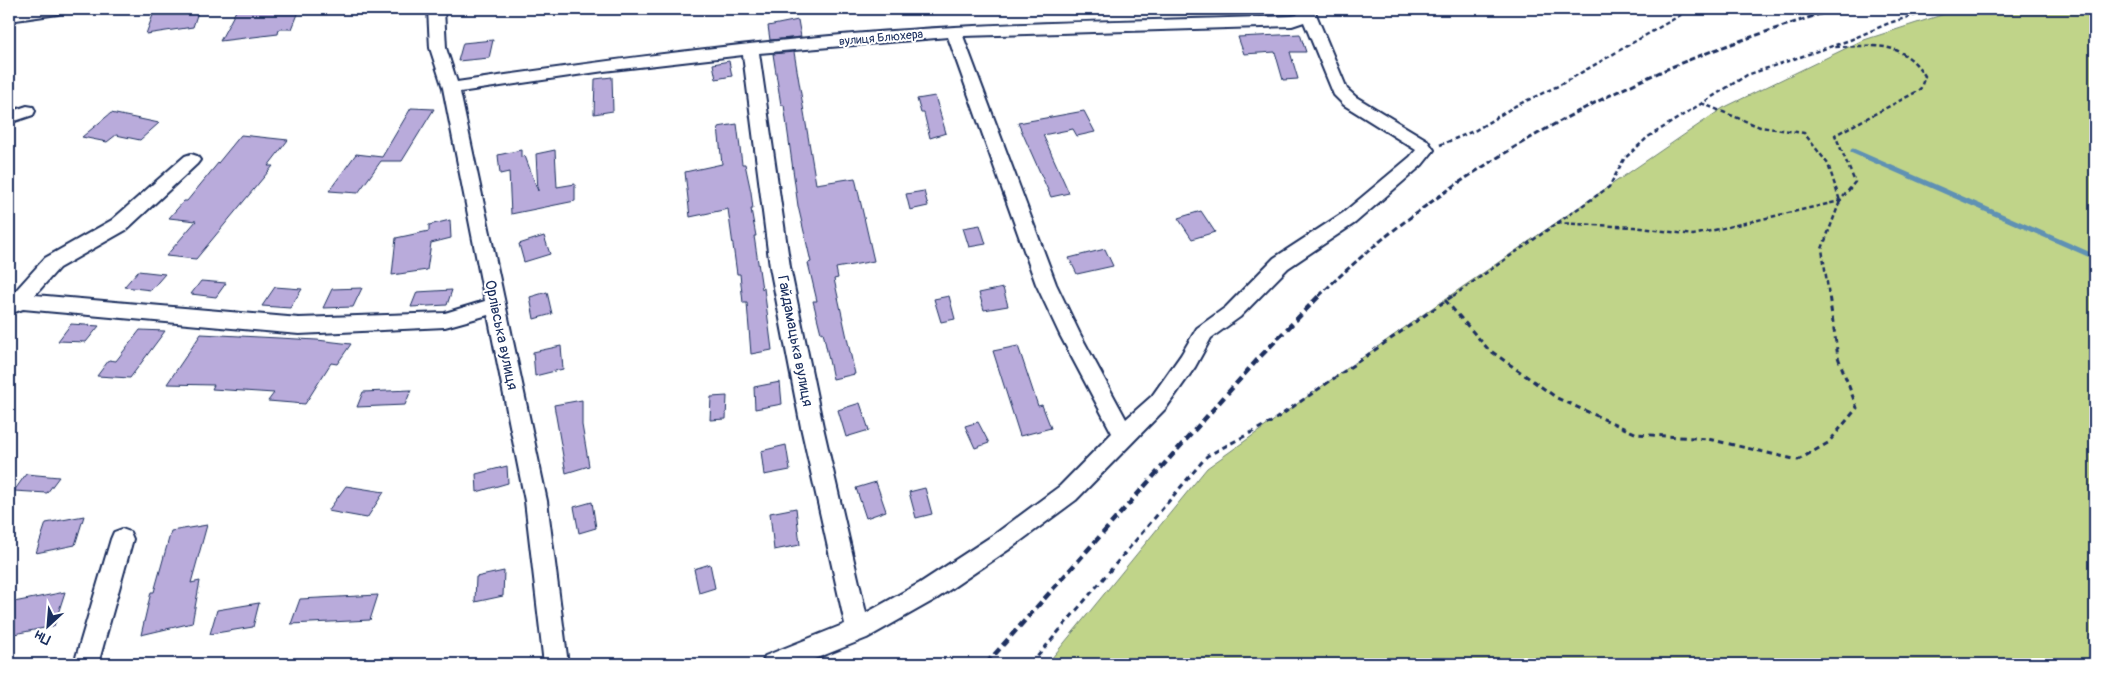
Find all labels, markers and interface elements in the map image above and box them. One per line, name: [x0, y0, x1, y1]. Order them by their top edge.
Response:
street label: вулиця Блюхера: [838, 27, 924, 49]
street label: Гайдамацька вулиця: [773, 274, 817, 408]
street label: Орлівська вулиця: [480, 278, 522, 392]
north arrow: [22, 600, 72, 650]
text: Пн: [32, 626, 53, 648]

